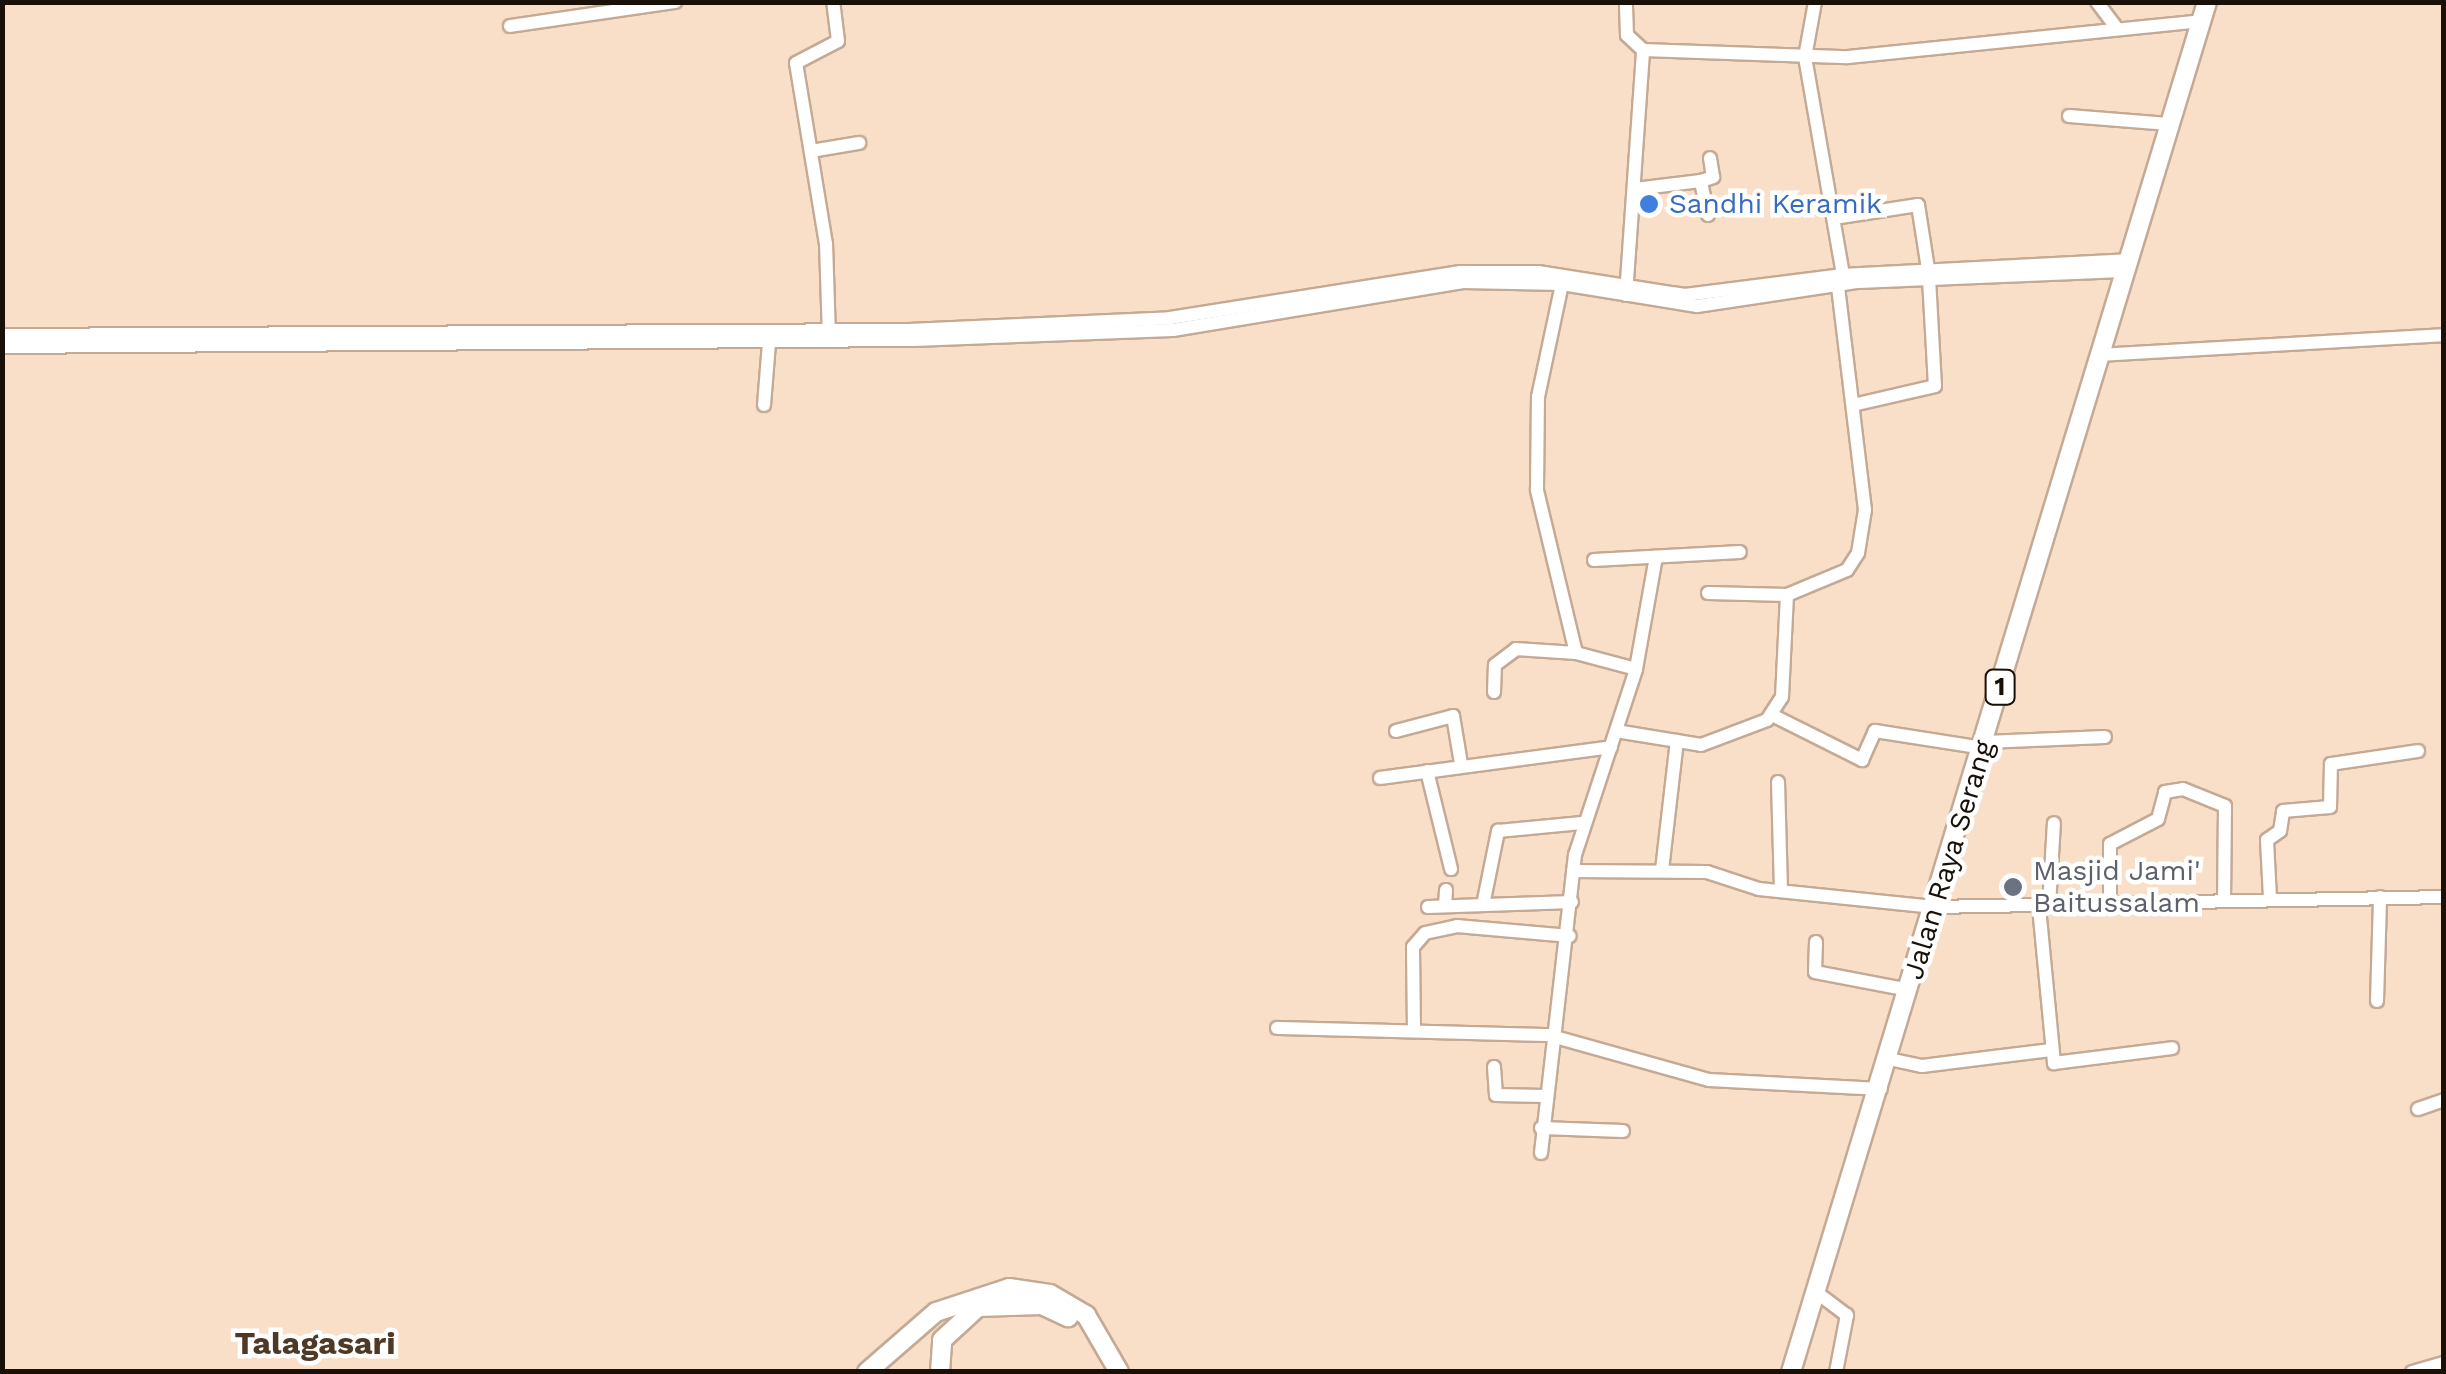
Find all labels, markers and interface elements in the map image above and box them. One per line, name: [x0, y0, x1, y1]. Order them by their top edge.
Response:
place label: Sandhi Keramik: [1669, 187, 1882, 221]
marker: Sandhi Keramik: [1638, 193, 1660, 215]
road number: 1: [1982, 667, 2018, 707]
street label: Jalan Raya Serang: [1897, 736, 2001, 984]
place label: Masjid Jami' Baitussalam: [2033, 854, 2201, 920]
marker: Masjid Jami' Baitussalam: [2002, 876, 2024, 898]
district label: Talagasari: [234, 1324, 396, 1362]

